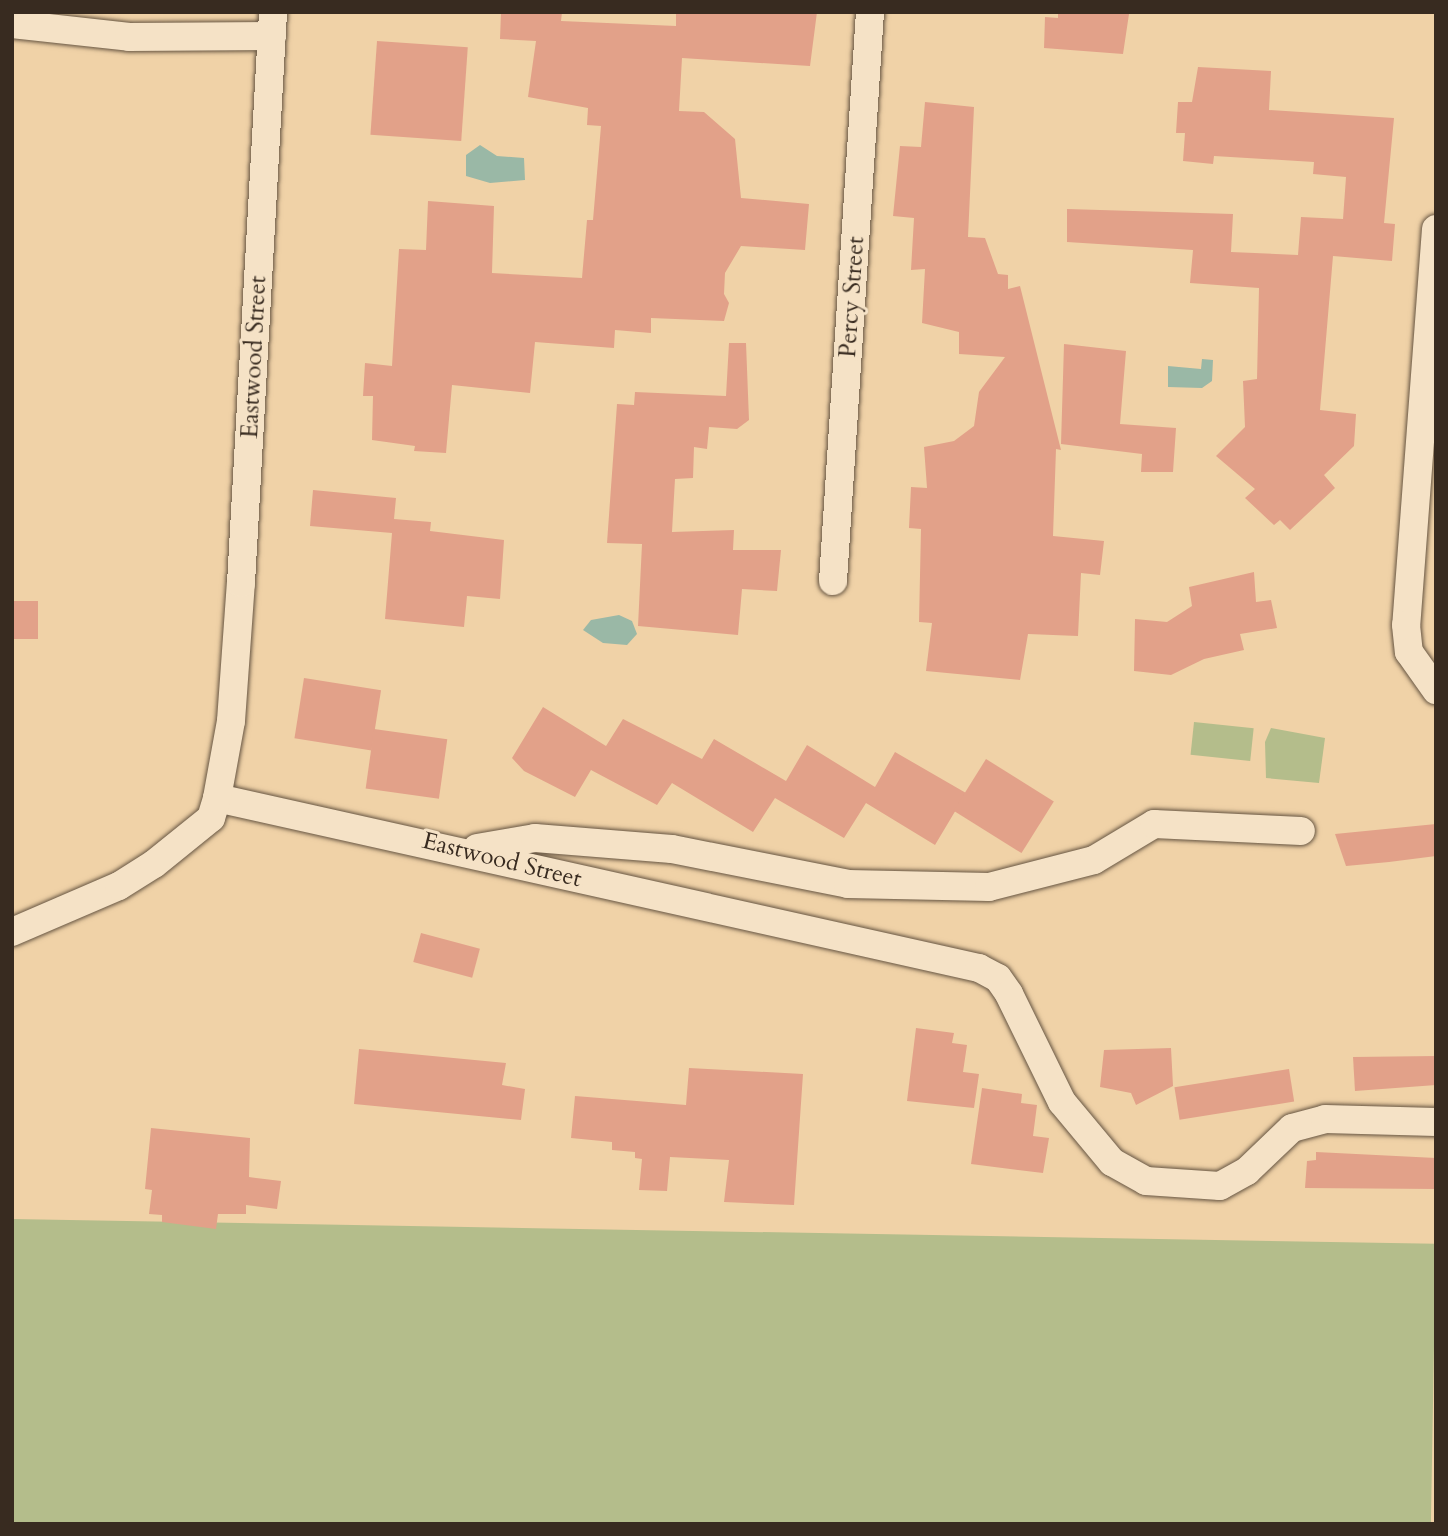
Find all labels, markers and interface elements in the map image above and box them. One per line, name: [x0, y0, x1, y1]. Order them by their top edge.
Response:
street label: Percy Street: [833, 235, 871, 359]
street label: Eastwood Street: [235, 275, 273, 439]
street label: Eastwood Street: [419, 826, 585, 894]

